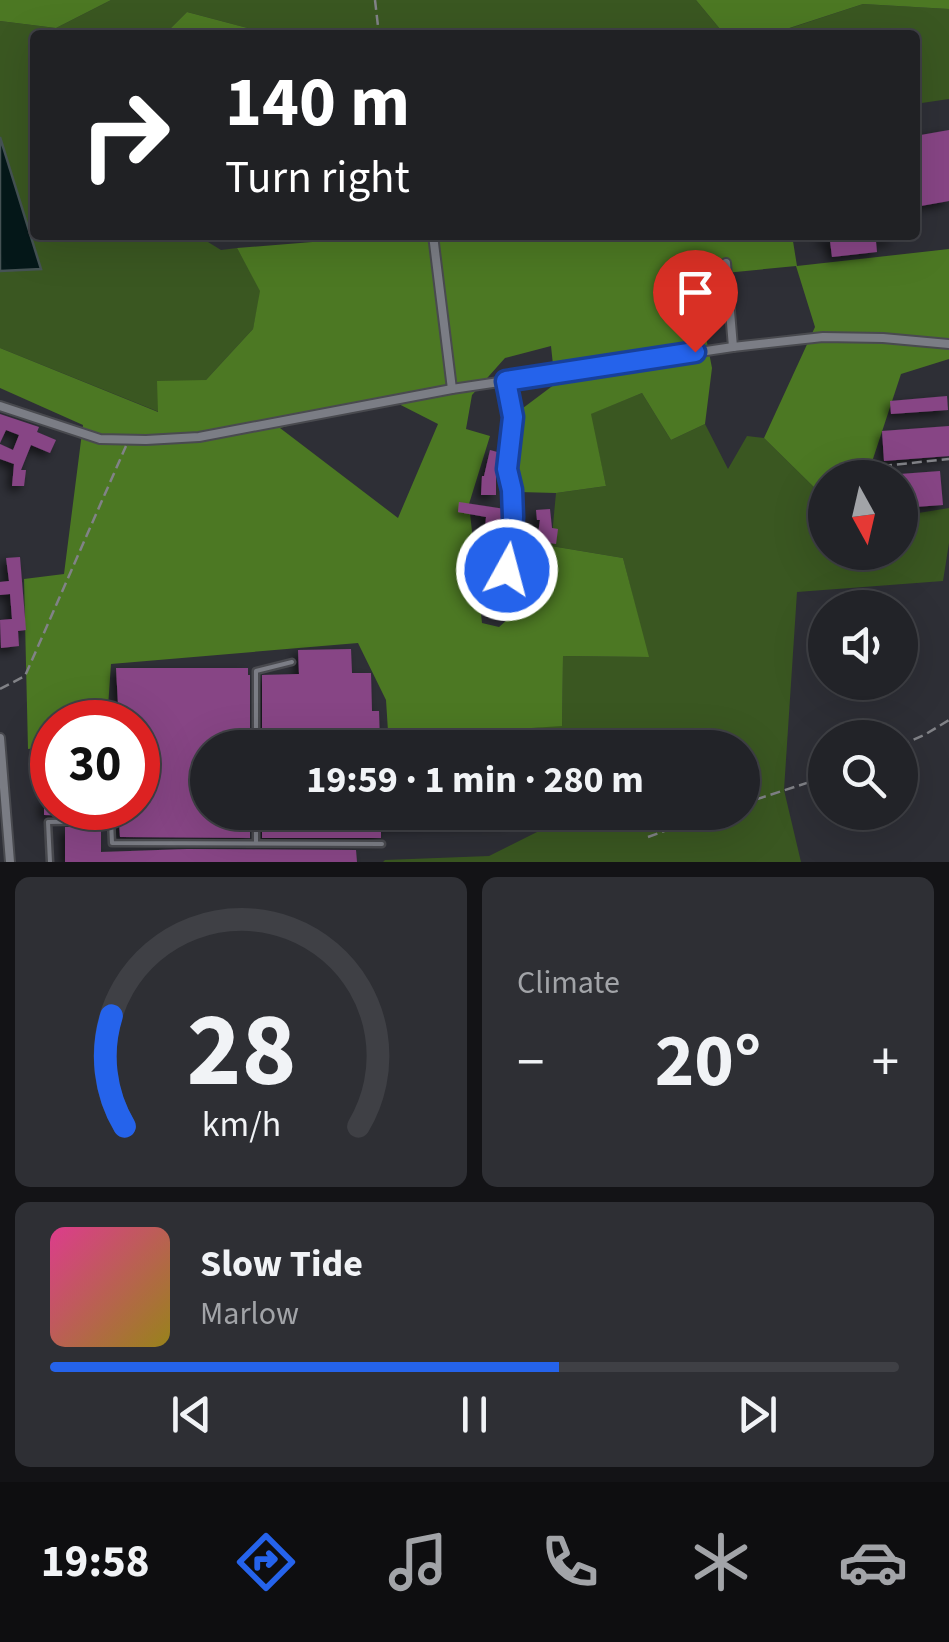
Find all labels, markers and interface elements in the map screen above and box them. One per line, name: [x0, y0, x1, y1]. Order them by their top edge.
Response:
text: 140 m: [225, 53, 410, 153]
icon: right: [60, 70, 190, 200]
text: Turn right: [225, 146, 410, 210]
pin: [653, 250, 738, 353]
icon: arrive: [668, 265, 723, 320]
north arrow: [808, 460, 918, 570]
map controls: [808, 460, 918, 830]
position arrow: [455, 518, 559, 622]
button: sound: [808, 590, 918, 700]
speed limit sign: 30: [30, 700, 160, 830]
button: search: [808, 720, 918, 830]
text: 19:59 · 1 min · 280 m: [306, 753, 644, 807]
text: Climate: [517, 960, 620, 1006]
text: 28: [186, 978, 296, 1126]
text: 20°: [655, 1008, 761, 1115]
text: −: [517, 1024, 544, 1102]
text: +: [872, 1024, 899, 1102]
text: km/h: [201, 1099, 281, 1150]
text: Slow Tide: [200, 1237, 363, 1291]
text: Marlow: [200, 1291, 299, 1337]
icon: previous: [164, 1387, 219, 1442]
icon: pause: [447, 1387, 502, 1442]
icon: next: [730, 1387, 785, 1442]
icon: directions: [231, 1527, 301, 1597]
icon: music: [383, 1527, 453, 1597]
icon: phone: [535, 1527, 605, 1597]
icon: climate: [686, 1527, 756, 1597]
icon: car: [838, 1527, 908, 1597]
text: 19:58: [41, 1530, 149, 1594]

